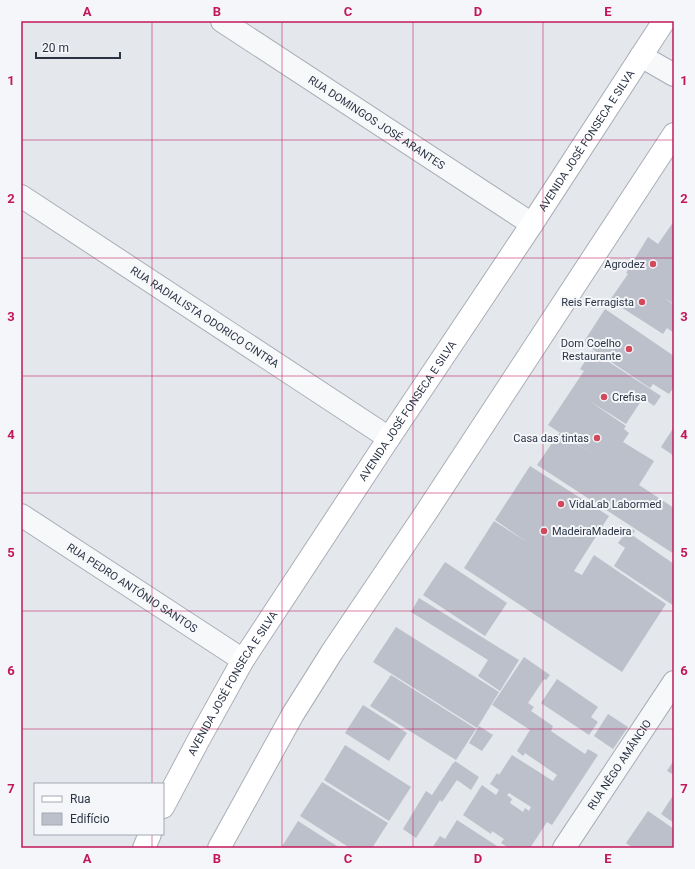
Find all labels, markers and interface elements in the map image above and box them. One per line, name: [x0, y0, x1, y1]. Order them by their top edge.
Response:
text: A: [83, 4, 92, 19]
text: B: [213, 4, 221, 19]
text: C: [344, 4, 353, 19]
text: D: [474, 4, 482, 19]
text: E: [604, 4, 612, 19]
scale bar: [36, 34, 120, 60]
text: 20 m: [42, 41, 69, 55]
street label: AVENIDA JOSÉ FONSECA E SILVA: [536, 67, 638, 214]
text: 1: [7, 73, 15, 88]
street label: RUA DOMINGOS JOSÉ ARANTES: [306, 73, 448, 172]
text: 1: [680, 73, 688, 88]
text: 2: [7, 191, 15, 206]
text: 2: [680, 191, 688, 206]
place label: Agrodez: [604, 258, 646, 271]
marker: Agrodez: [648, 259, 658, 269]
street label: RUA RADIALISTA ODORICO CINTRA: [128, 264, 282, 371]
place label: Reis Ferragista: [561, 296, 634, 309]
marker: Reis Ferragista: [637, 297, 647, 307]
text: 3: [7, 309, 15, 324]
text: 3: [680, 309, 688, 324]
place label: Dom Coelho Restaurante: [561, 337, 621, 363]
street label: AVENIDA JOSÉ FONSECA E SILVA: [357, 338, 460, 484]
marker: Dom Coelho Restaurante: [624, 344, 634, 354]
place label: Crefisa: [612, 391, 646, 404]
marker: Crefisa: [599, 392, 609, 402]
text: 4: [7, 427, 15, 442]
text: 4: [680, 427, 688, 442]
place label: Casa das tintas: [513, 432, 589, 445]
marker: Casa das tintas: [592, 433, 602, 443]
place label: VidaLab Labormed: [569, 498, 661, 511]
marker: VidaLab Labormed: [556, 499, 566, 509]
place label: MadeiraMadeira: [552, 525, 632, 538]
marker: MadeiraMadeira: [539, 526, 549, 536]
street label: RUA PEDRO ANTÔNIO SANTOS: [64, 541, 200, 636]
text: 5: [7, 545, 15, 560]
text: 5: [680, 545, 688, 560]
street label: AVENIDA JOSÉ FONSECA E SILVA: [185, 608, 281, 758]
text: 6: [7, 663, 15, 678]
text: 6: [680, 663, 688, 678]
street label: RUA NÊGO AMÂNCIO: [585, 717, 654, 812]
text: 7: [7, 781, 15, 796]
text: 7: [680, 781, 688, 796]
legend: [34, 783, 164, 835]
text: Rua: [70, 792, 91, 806]
text: Edifício: [70, 812, 110, 826]
text: A: [83, 851, 92, 866]
text: B: [213, 851, 221, 866]
text: C: [344, 851, 353, 866]
text: D: [474, 851, 482, 866]
text: E: [604, 851, 612, 866]

